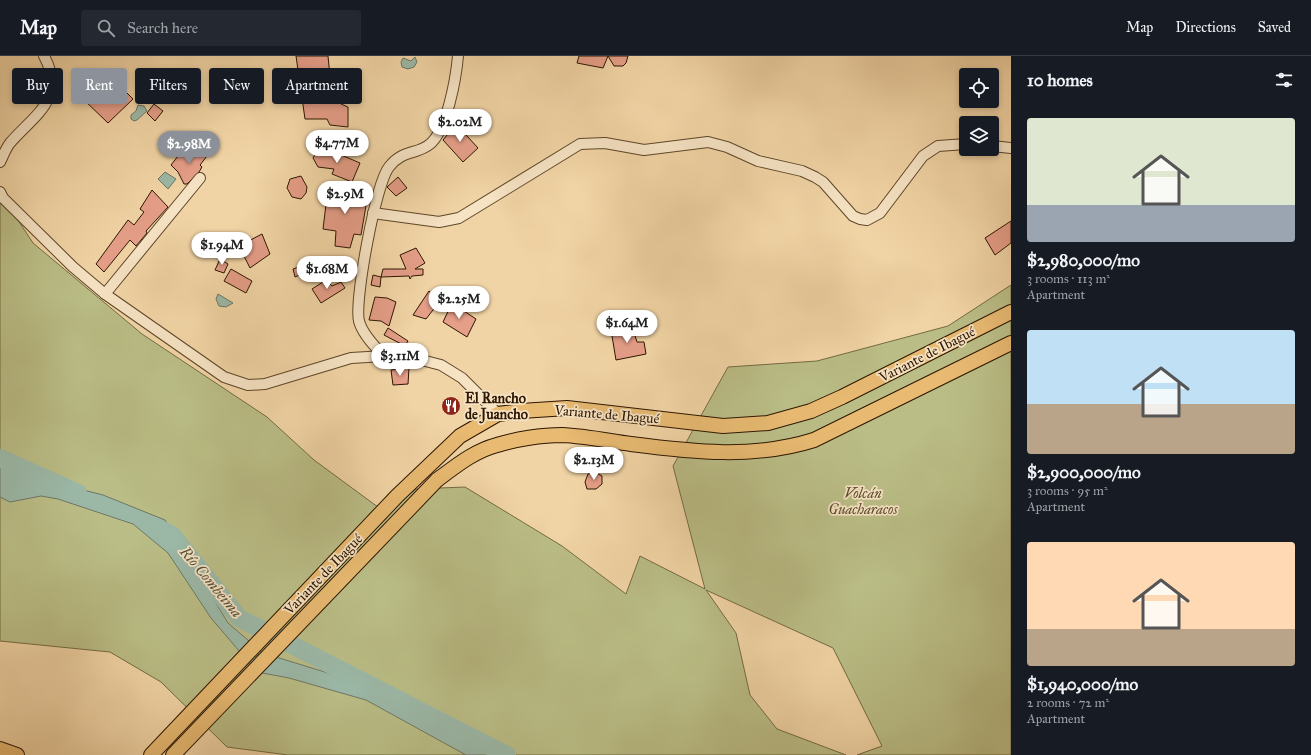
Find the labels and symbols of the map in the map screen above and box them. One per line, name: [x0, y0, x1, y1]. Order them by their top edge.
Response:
pin: $2.02M: [427, 109, 493, 143]
pin: $4.77M: [304, 130, 370, 164]
pin: $2.98M: [156, 131, 222, 165]
pin: $2.9M: [317, 181, 373, 215]
pin: $1.94M: [189, 232, 255, 266]
pin: $1.68M: [294, 256, 360, 290]
pin: $2.25M: [426, 286, 492, 320]
pin: $1.64M: [594, 310, 660, 344]
street label: Variante de Ibagué: [875, 323, 978, 386]
pin: $3.11M: [367, 343, 433, 377]
place label: El Rancho de Juancho: [465, 390, 528, 424]
restaurant icon: El Rancho de Juancho: [440, 395, 462, 417]
street label: Variante de Ibagué: [553, 401, 660, 428]
pin: $2.13M: [561, 447, 627, 481]
park label: Volcán Guacharacos: [829, 485, 898, 518]
street label: Variante de Ibagué: [280, 530, 366, 619]
water label: Río Combeima: [176, 542, 246, 621]

